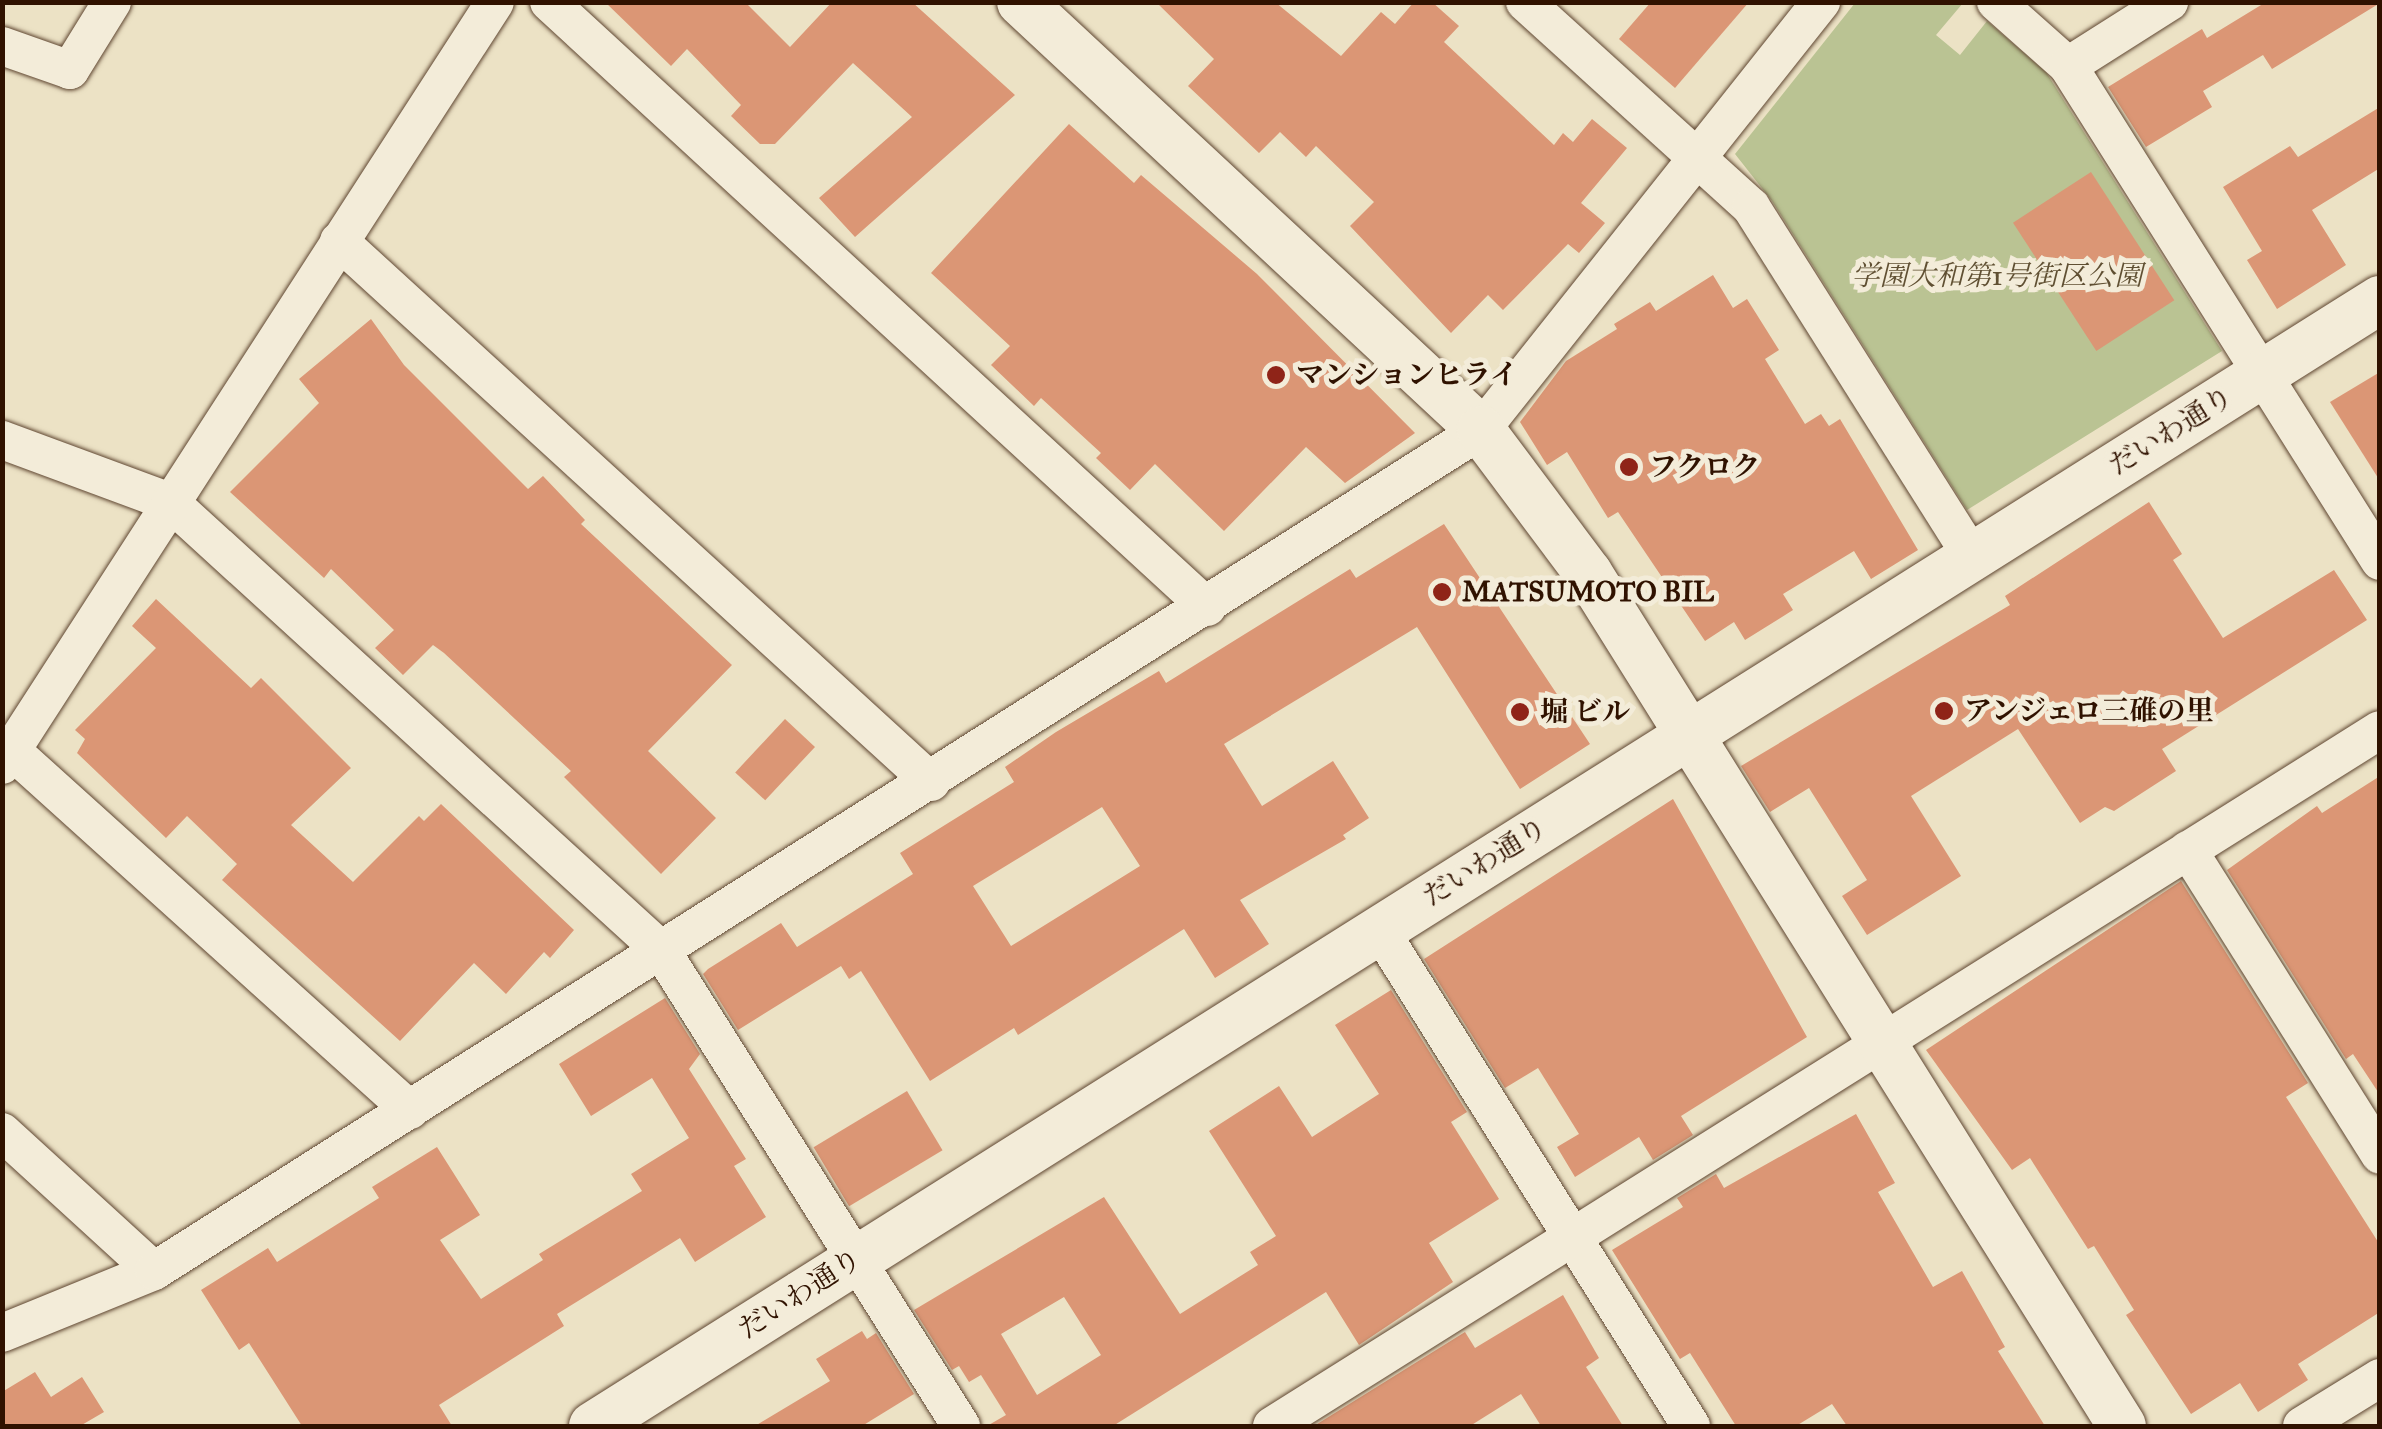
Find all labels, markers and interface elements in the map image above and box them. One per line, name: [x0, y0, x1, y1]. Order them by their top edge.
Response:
park label: 学園大和第1号街区公園: [1851, 259, 2143, 293]
place label: マンションヒライ: [1296, 358, 1520, 392]
marker: マンションヒライ: [1265, 364, 1287, 386]
street label: だいわ通り: [2103, 380, 2239, 482]
place label: フクロク: [1649, 450, 1761, 484]
marker: フクロク: [1618, 456, 1640, 478]
place label: MATSUMOTO BIL: [1462, 575, 1714, 609]
marker: MATSUMOTO BIL: [1431, 581, 1453, 603]
place label: アンジェロ三碓の里: [1964, 694, 2216, 728]
place label: 堀 ビル: [1540, 695, 1630, 729]
marker: アンジェロ三碓の里: [1933, 700, 1955, 722]
marker: 堀 ビル: [1509, 701, 1531, 723]
street label: だいわ通り: [1417, 811, 1553, 913]
street label: だいわ通り: [732, 1242, 868, 1346]

